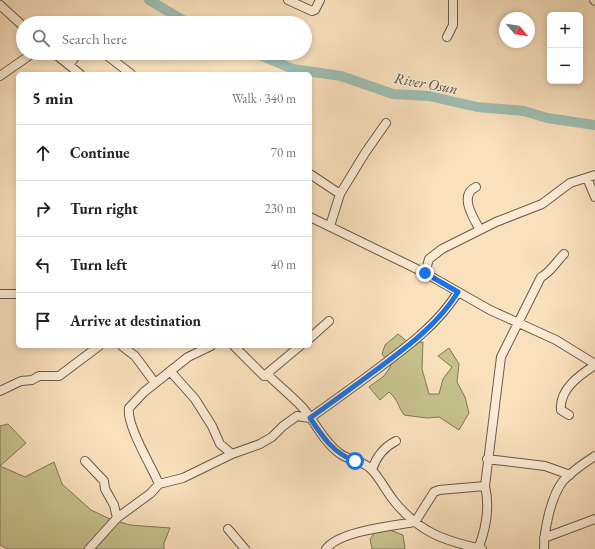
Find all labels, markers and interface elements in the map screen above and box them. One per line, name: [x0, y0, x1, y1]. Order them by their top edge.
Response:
north arrow: [499, 12, 535, 48]
map controls: [547, 12, 583, 84]
button: +: [547, 12, 583, 48]
search box: [16, 16, 312, 60]
icon: search: [30, 27, 52, 49]
text: Search here: [62, 29, 127, 48]
button: −: [547, 48, 583, 84]
water label: River Osun: [393, 68, 460, 98]
text: 5 min: [32, 87, 73, 109]
text: Walk · 340 m: [232, 90, 296, 107]
icon: ahead: [32, 142, 54, 164]
text: Continue: [70, 143, 130, 162]
text: 70 m: [271, 144, 296, 161]
icon: right: [32, 198, 54, 220]
text: Turn right: [70, 199, 138, 218]
text: 230 m: [265, 200, 296, 217]
icon: left: [32, 254, 54, 276]
text: Turn left: [70, 255, 127, 274]
text: 40 m: [271, 256, 296, 273]
route end: [416, 264, 434, 282]
icon: arrive: [32, 310, 54, 332]
text: Arrive at destination: [70, 311, 201, 330]
route start: [346, 452, 364, 470]

